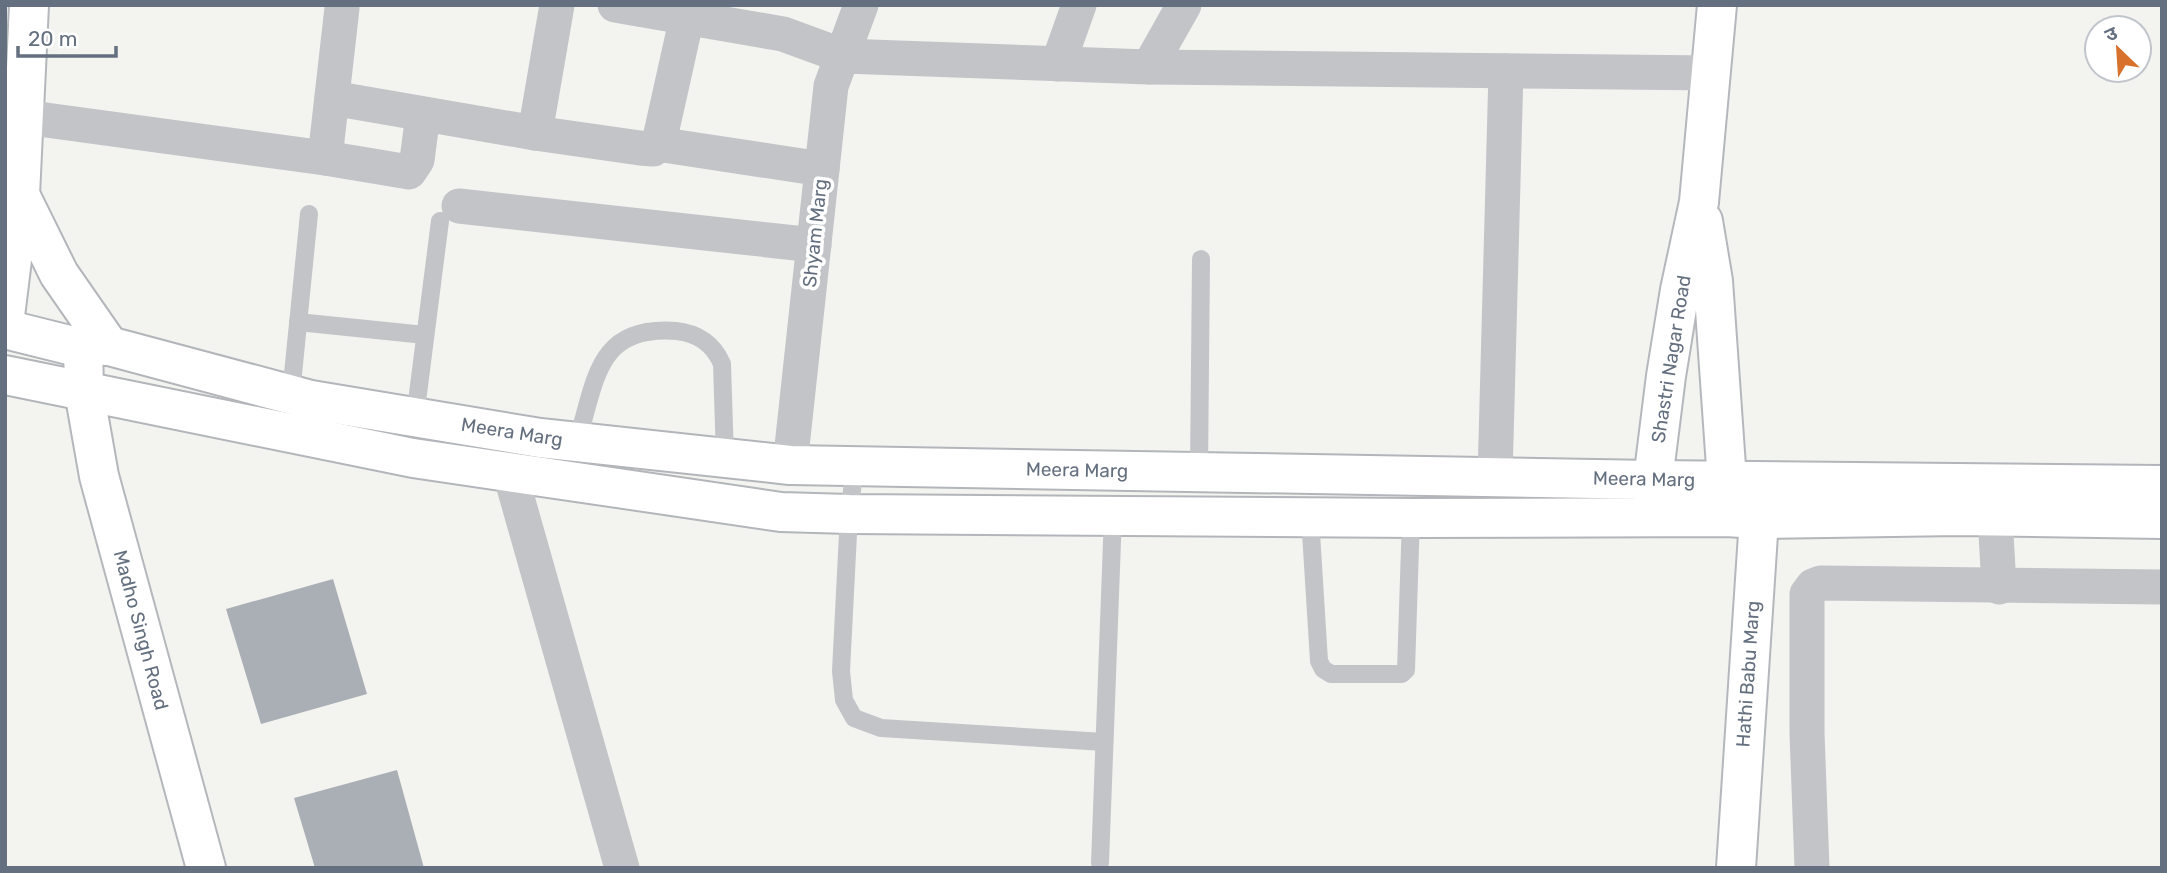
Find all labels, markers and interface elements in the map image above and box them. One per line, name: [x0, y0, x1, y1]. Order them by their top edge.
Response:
scale bar: [18, 14, 116, 58]
north arrow: [2083, 14, 2153, 84]
text: उ: [2101, 21, 2122, 47]
text: 20 m: [28, 26, 77, 51]
street label: Shyam Marg: [798, 178, 832, 288]
street label: Shastri Nagar Road: [1646, 274, 1696, 444]
street label: Meera Marg: [460, 413, 564, 451]
street label: Meera Marg: [1026, 458, 1128, 482]
street label: Meera Marg: [1593, 467, 1695, 491]
street label: Madho Singh Road: [109, 548, 173, 712]
street label: Hathi Babu Marg: [1731, 600, 1765, 748]

